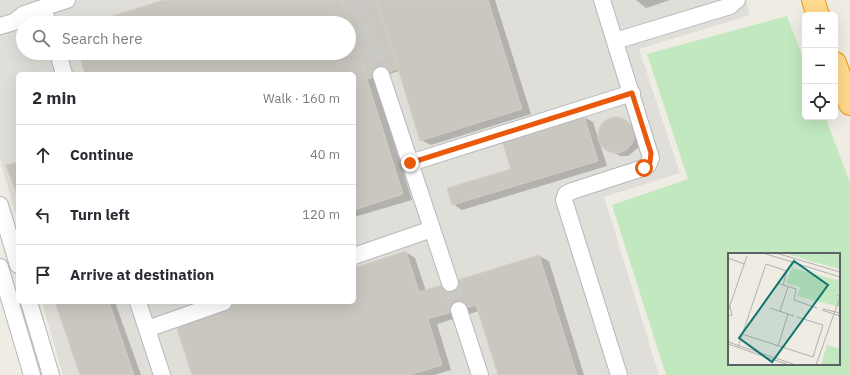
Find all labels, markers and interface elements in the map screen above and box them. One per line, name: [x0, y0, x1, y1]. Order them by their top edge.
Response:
map controls: [802, 12, 838, 120]
button: +: [802, 12, 838, 48]
search box: [16, 16, 356, 60]
icon: search: [30, 27, 52, 49]
text: Search here: [62, 29, 142, 48]
button: −: [802, 48, 838, 84]
button: locate: [802, 84, 838, 120]
text: 2 min: [32, 87, 76, 109]
text: Walk · 160 m: [263, 90, 340, 107]
icon: ahead: [32, 144, 54, 166]
text: Continue: [70, 145, 134, 164]
text: 40 m: [310, 146, 340, 163]
route end: [401, 154, 419, 172]
route start: [635, 159, 653, 177]
icon: left: [32, 204, 54, 226]
text: Turn left: [70, 205, 130, 224]
text: 120 m: [302, 206, 340, 223]
inset map: [728, 253, 840, 365]
icon: arrive: [32, 264, 54, 286]
text: Arrive at destination: [70, 265, 214, 284]

